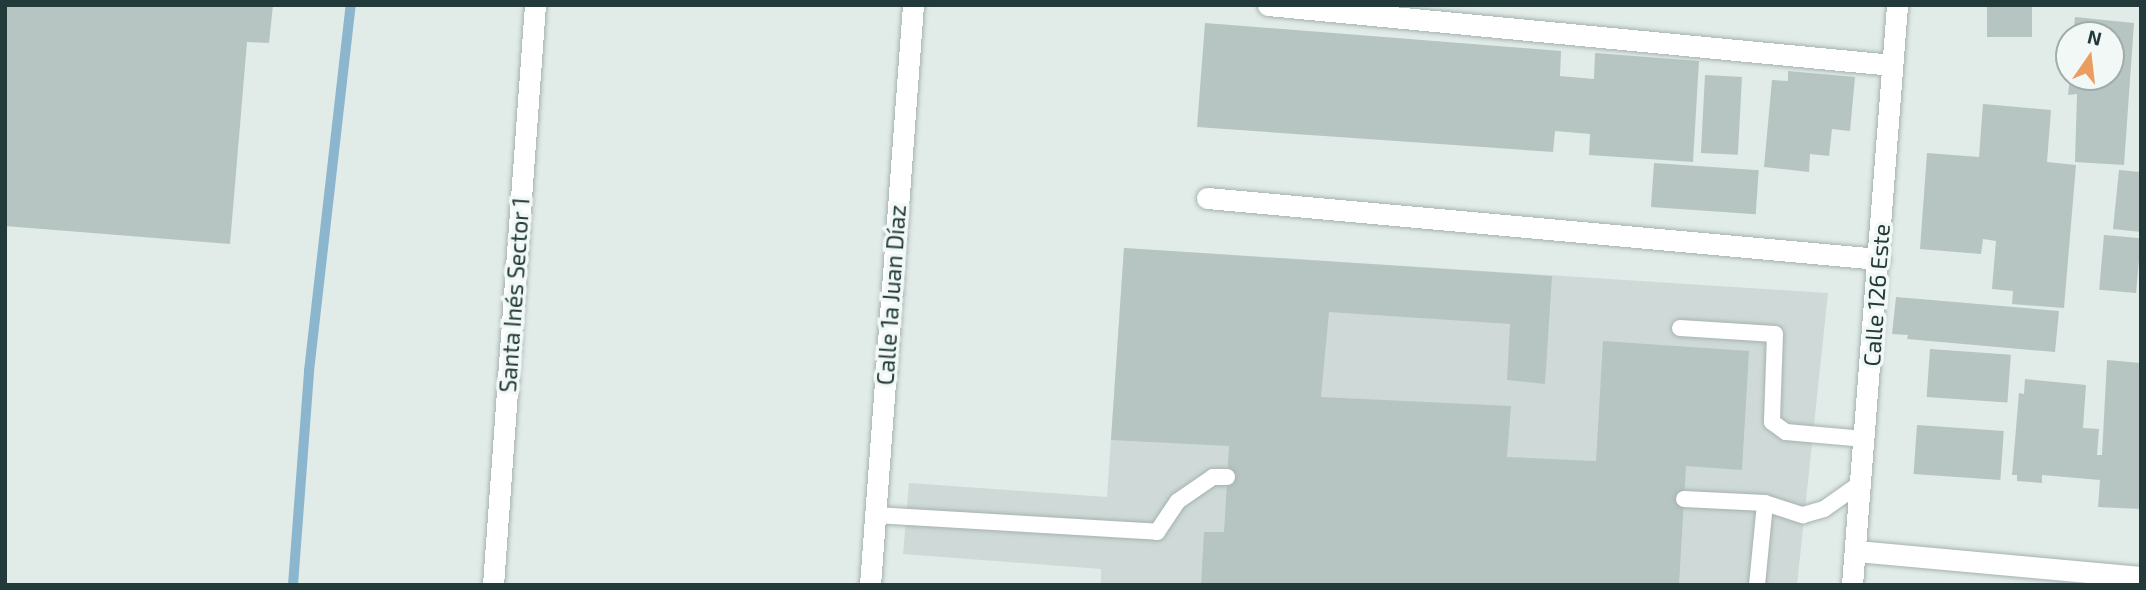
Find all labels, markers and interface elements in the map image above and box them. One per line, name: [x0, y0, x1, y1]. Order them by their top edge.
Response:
north arrow: [2055, 21, 2125, 91]
text: N: [2085, 24, 2104, 50]
street label: Santa Inés Sector 1: [493, 196, 535, 394]
street label: Calle 1a Juan Díaz: [871, 204, 911, 386]
street label: Calle 126 Este: [1857, 223, 1895, 367]

